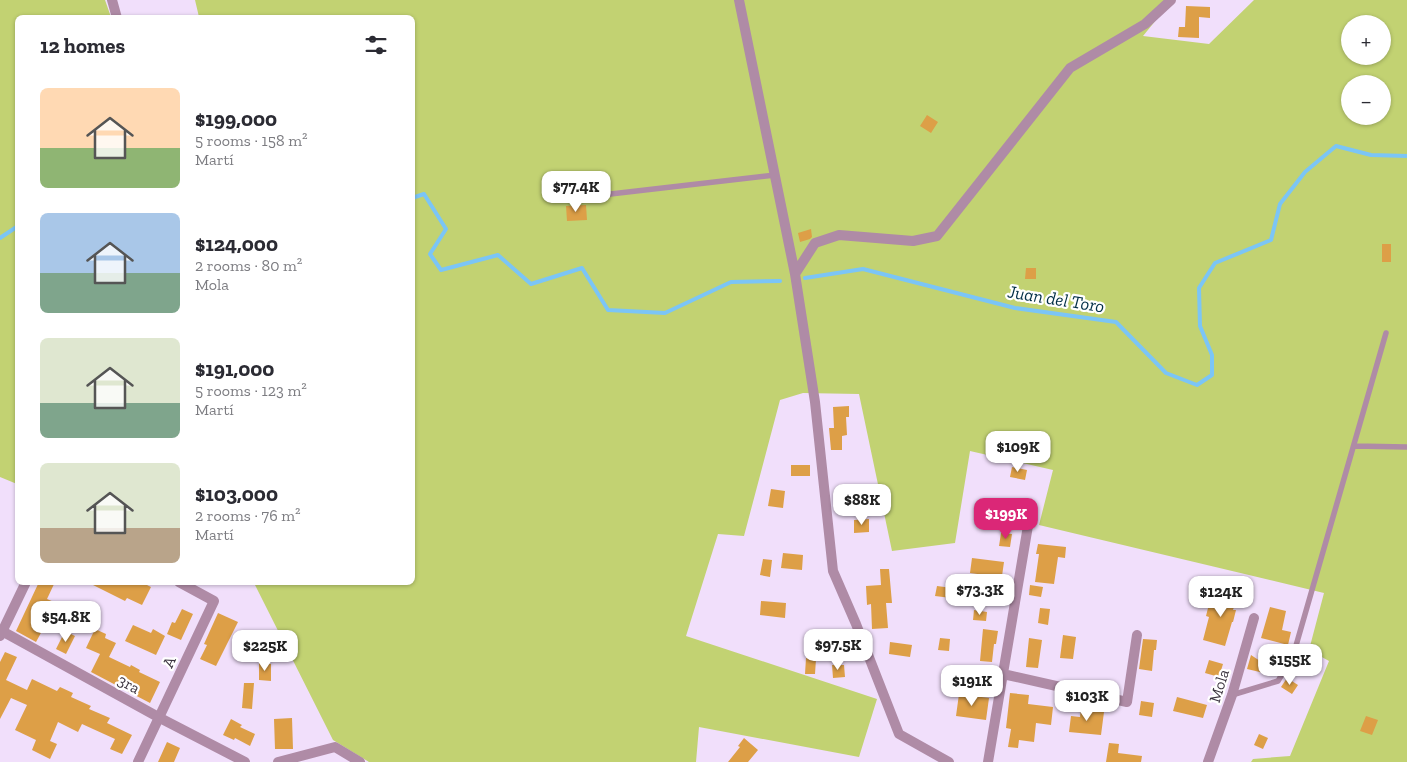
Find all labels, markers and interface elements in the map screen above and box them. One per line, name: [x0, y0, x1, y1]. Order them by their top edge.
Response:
map controls: [1341, 15, 1391, 125]
button: +: [1341, 15, 1391, 65]
icon: filters: [362, 31, 390, 59]
text: 12 homes: [40, 33, 125, 58]
button: −: [1341, 75, 1391, 125]
text: $199,000: [195, 106, 277, 131]
icon: home: [80, 108, 140, 168]
text: 5 rooms · 158 m²: [195, 131, 308, 150]
text: Martí: [195, 150, 234, 169]
pin: $77.4K: [535, 170, 617, 213]
text: $77.4K: [553, 177, 599, 196]
text: $124,000: [195, 231, 278, 256]
icon: home: [80, 233, 140, 293]
text: 2 rooms · 80 m²: [195, 256, 302, 275]
text: Mola: [195, 275, 229, 294]
water label: Juan del Toro: [1005, 280, 1106, 317]
text: $191,000: [195, 356, 274, 381]
icon: home: [80, 358, 140, 418]
text: 5 rooms · 123 m²: [195, 381, 307, 400]
text: Martí: [195, 400, 234, 419]
pin: $109K: [983, 430, 1053, 473]
text: $109K: [997, 437, 1039, 456]
text: $103,000: [195, 481, 278, 506]
icon: home: [80, 483, 140, 543]
pin: $88K: [832, 484, 892, 526]
text: $88K: [844, 490, 880, 509]
pin: $199K: [971, 498, 1041, 540]
text: $199K: [985, 504, 1027, 523]
text: 2 rooms · 76 m²: [195, 506, 301, 525]
text: Martí: [195, 525, 234, 544]
pin: $73.3K: [939, 574, 1021, 616]
pin: $124K: [1186, 576, 1256, 618]
text: $73.3K: [956, 580, 1004, 599]
text: $124K: [1200, 582, 1242, 601]
pin: $54.8K: [25, 600, 107, 643]
text: $54.8K: [42, 607, 90, 626]
pin: $97.5K: [797, 628, 879, 671]
pin: $225K: [230, 630, 300, 672]
text: $97.5K: [815, 635, 861, 654]
text: $225K: [243, 636, 287, 655]
pin: $155K: [1255, 644, 1325, 686]
text: $155K: [1269, 650, 1311, 669]
street label: A: [158, 653, 180, 671]
pin: $191K: [937, 664, 1007, 707]
street label: Mola: [1205, 667, 1233, 705]
street label: 3ra: [115, 670, 144, 698]
text: $191K: [952, 671, 992, 690]
pin: $103K: [1052, 680, 1122, 722]
text: $103K: [1066, 686, 1108, 705]

